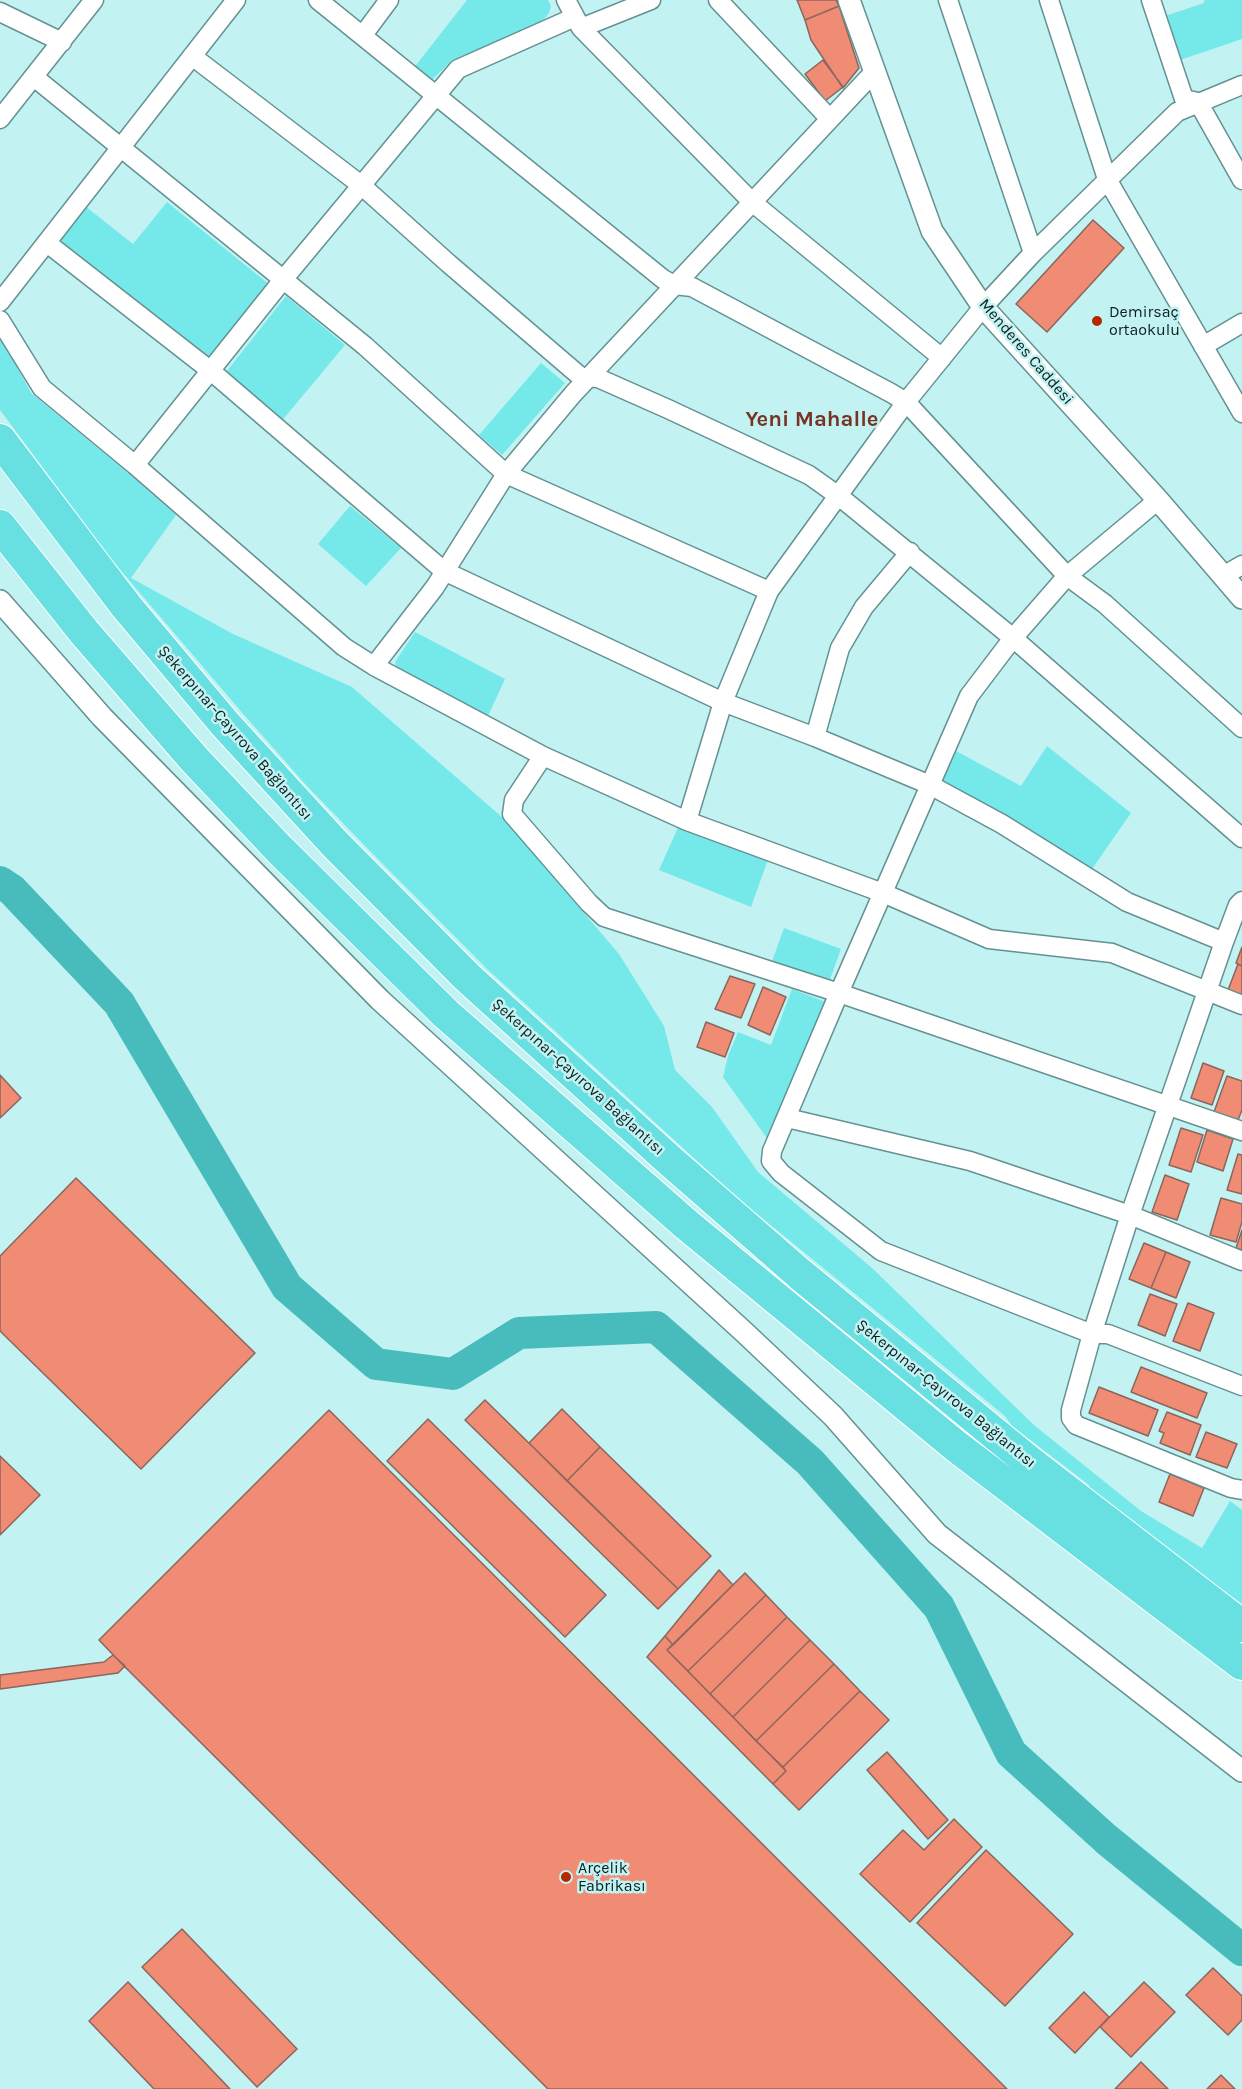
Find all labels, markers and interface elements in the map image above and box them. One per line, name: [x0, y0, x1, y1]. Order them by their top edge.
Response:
street label: Menderes Caddesi: [975, 295, 1077, 409]
place label: Demirsaç ortaokulu: [1109, 302, 1180, 340]
marker: Demirsaç ortaokulu: [1090, 314, 1104, 328]
district label: Yeni Mahalle: [745, 407, 879, 433]
street label: Şekerpınar-Çayırova Bağlantısı: [154, 642, 316, 824]
street label: Şekerpınar-Çayırova Bağlantısı: [488, 994, 668, 1160]
street label: Şekerpınar-Çayırova Bağlantısı: [852, 1316, 1040, 1472]
place label: Arçelik Fabrikası: [578, 1858, 646, 1896]
marker: Arçelik Fabrikası: [559, 1870, 573, 1884]

